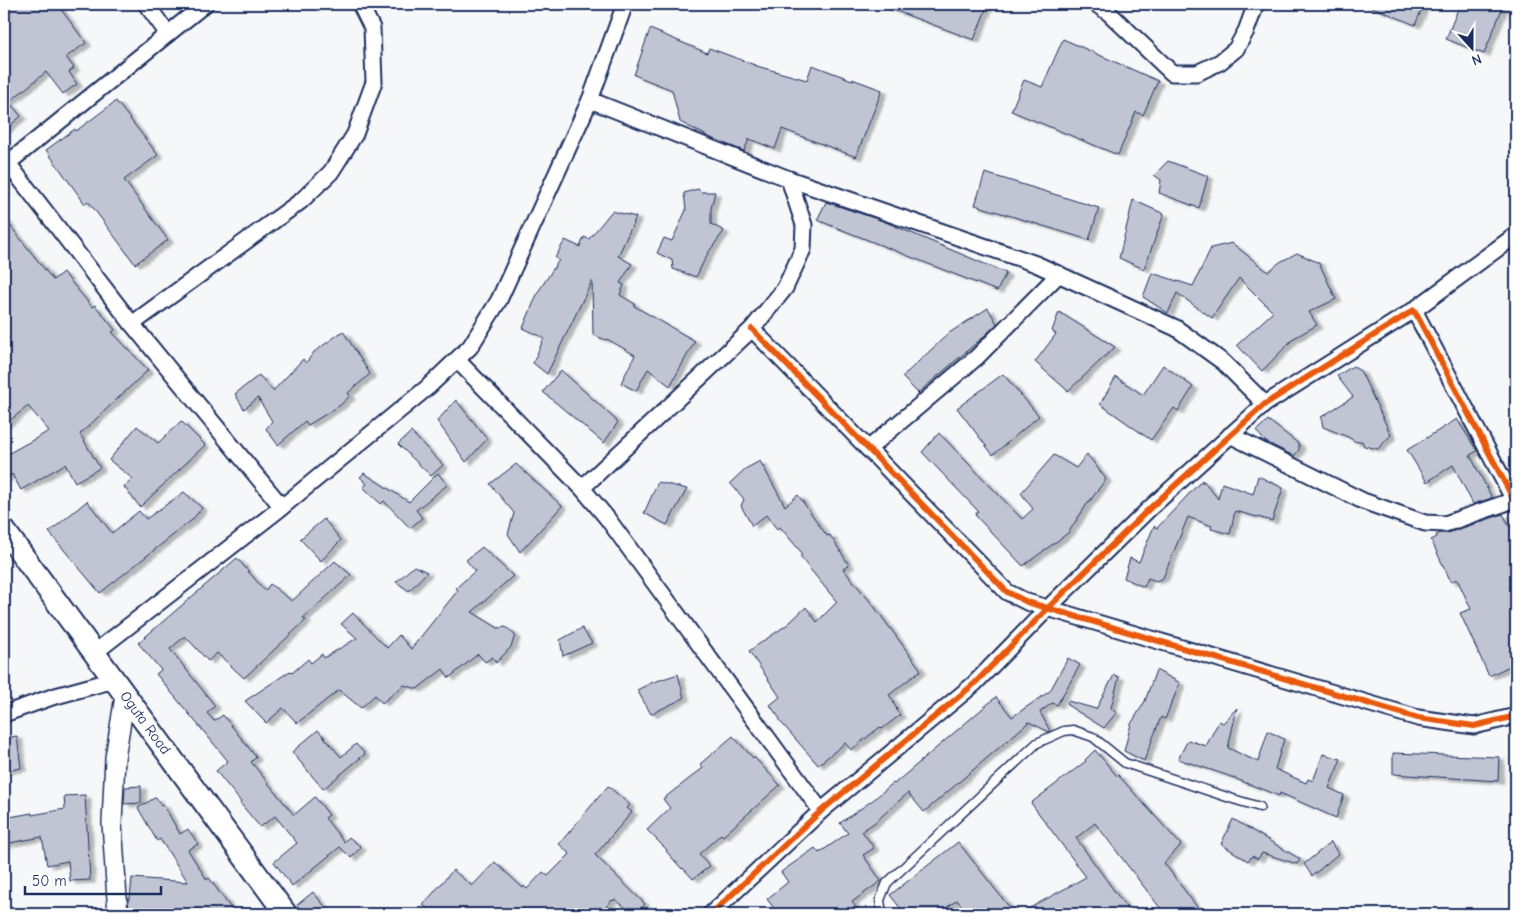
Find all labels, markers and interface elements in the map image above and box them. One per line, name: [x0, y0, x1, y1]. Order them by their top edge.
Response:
north arrow: [1448, 22, 1498, 72]
text: N: [1469, 50, 1484, 69]
street label: Oguta Road: [116, 687, 175, 758]
scale bar: [25, 863, 161, 895]
text: 50 m: [32, 872, 67, 890]

